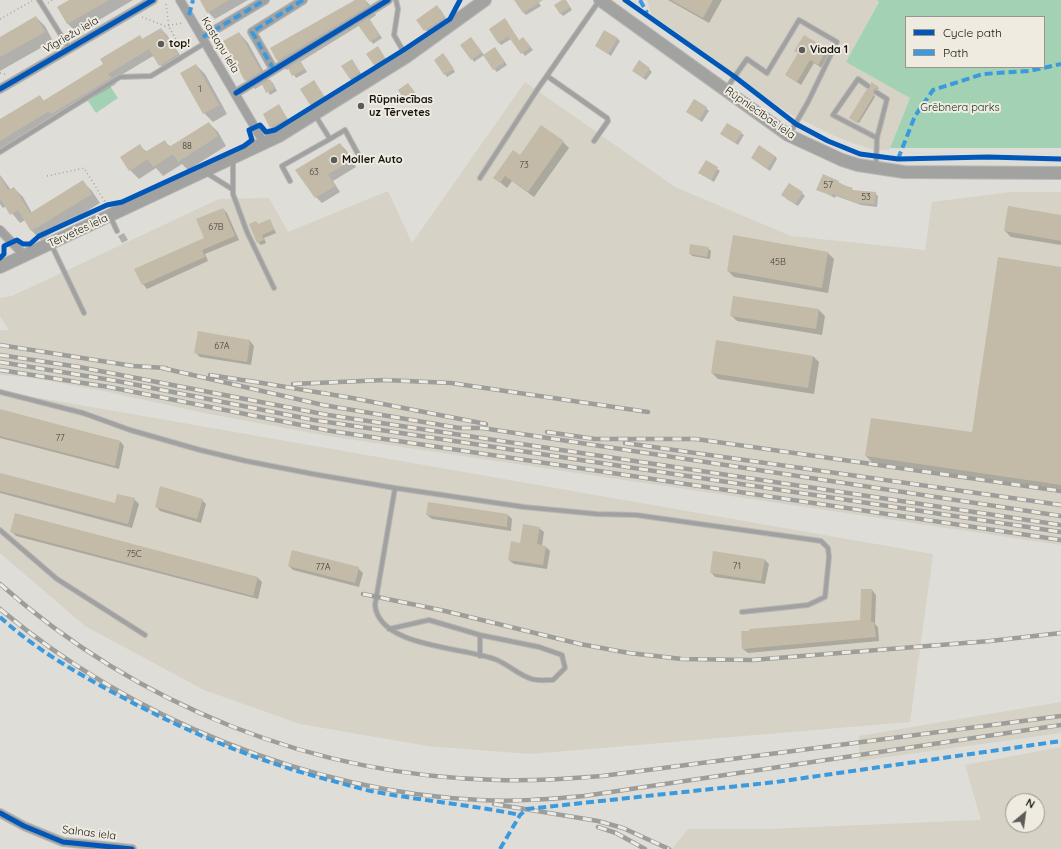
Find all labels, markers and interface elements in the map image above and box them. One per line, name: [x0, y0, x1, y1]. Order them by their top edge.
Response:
street label: Vīgriežu iela: [41, 14, 101, 56]
street label: Kastaņu iela: [198, 15, 242, 75]
legend: [905, 16, 1045, 68]
text: Cycle path: [943, 25, 1002, 40]
place label: top!: [169, 37, 190, 51]
marker: top!: [156, 39, 166, 49]
place label: Viada 1: [810, 43, 848, 57]
marker: Viada 1: [797, 45, 807, 55]
text: Path: [943, 45, 968, 60]
house number: 1: [198, 84, 202, 94]
street label: Rūpniecības iela: [722, 84, 798, 142]
place label: Rūpniecības uz Tērvetes: [369, 93, 433, 119]
marker: Rūpniecības uz Tērvetes: [356, 101, 366, 111]
park label: Grēbnera parks: [920, 101, 1000, 115]
house number: 88: [182, 141, 192, 151]
place label: Moller Auto: [342, 153, 403, 167]
marker: Moller Auto: [329, 155, 339, 165]
house number: 73: [519, 160, 529, 170]
house number: 63: [309, 167, 319, 177]
house number: 57: [823, 180, 833, 190]
house number: 53: [861, 192, 871, 202]
street label: Tērvetes iela: [46, 211, 110, 251]
house number: 67B: [208, 222, 224, 232]
house number: 45B: [770, 257, 786, 267]
house number: 67A: [214, 341, 230, 351]
house number: 77: [55, 433, 65, 443]
house number: 75C: [126, 549, 142, 559]
house number: 71: [733, 561, 741, 571]
house number: 77A: [315, 562, 331, 572]
north arrow: [1005, 793, 1045, 833]
text: N: [1023, 795, 1037, 811]
street label: Salnas iela: [61, 823, 117, 843]

